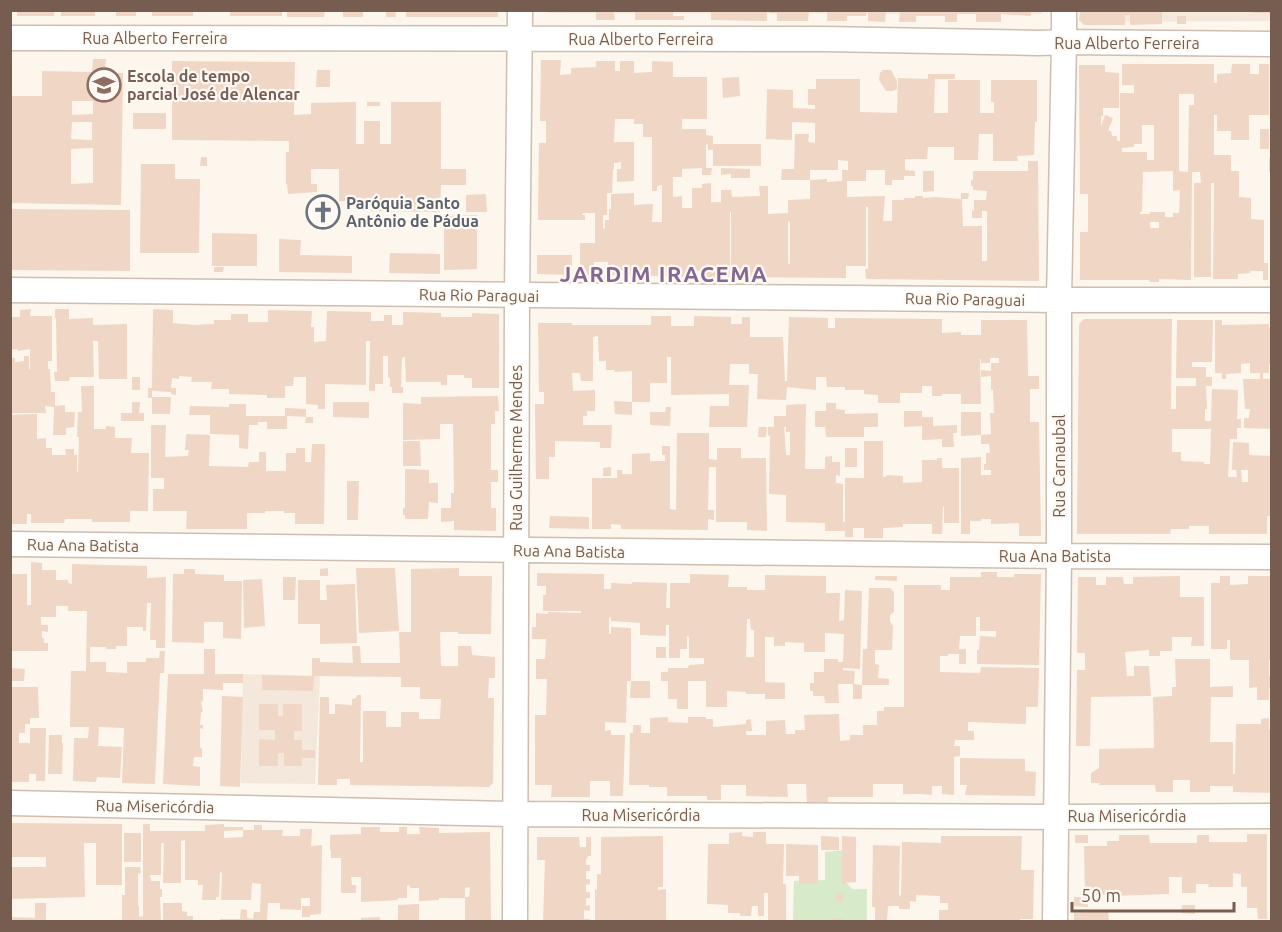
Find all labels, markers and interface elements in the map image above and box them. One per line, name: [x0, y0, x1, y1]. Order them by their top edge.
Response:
street label: Rua Alberto Ferreira: [82, 29, 228, 47]
street label: Rua Alberto Ferreira: [568, 30, 714, 48]
street label: Rua Alberto Ferreira: [1054, 34, 1200, 52]
school or university icon: Escola de tempo parcial José de Alencar: [86, 67, 122, 103]
place label: Escola de tempo parcial José de Alencar: [127, 67, 300, 103]
church icon: Paróquia Santo Antônio de Pádua: [305, 194, 341, 230]
place label: Paróquia Santo Antônio de Pádua: [346, 194, 479, 230]
district label: JARDIM IRACEMA: [560, 261, 768, 286]
street label: Rua Rio Paraguai: [419, 285, 539, 305]
street label: Rua Rio Paraguai: [905, 289, 1025, 309]
street label: Rua Guilherme Mendes: [507, 365, 525, 531]
street label: Rua Carnaubal: [1050, 414, 1068, 518]
street label: Rua Ana Batista: [27, 535, 139, 555]
street label: Rua Ana Batista: [513, 541, 625, 561]
street label: Rua Ana Batista: [999, 547, 1111, 565]
street label: Rua Misericórdia: [95, 796, 215, 816]
street label: Rua Misericórdia: [582, 806, 700, 824]
street label: Rua Misericórdia: [1068, 807, 1186, 825]
scale bar: [1072, 875, 1234, 913]
text: 50 m: [1081, 885, 1121, 905]

